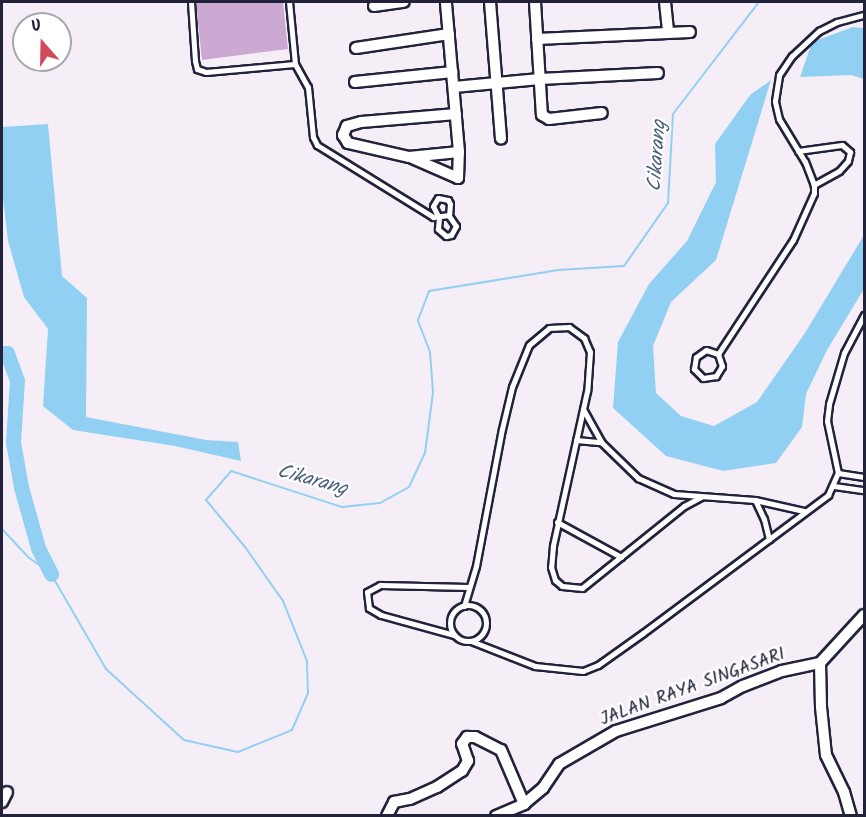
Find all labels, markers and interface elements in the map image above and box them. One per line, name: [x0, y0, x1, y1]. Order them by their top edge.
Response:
north arrow: [12, 12, 72, 72]
text: U: [28, 13, 45, 40]
water label: Cikarang: [644, 119, 672, 193]
water label: Cikarang: [274, 460, 350, 502]
street label: JALAN RAYA SINGASARI: [598, 644, 788, 732]

